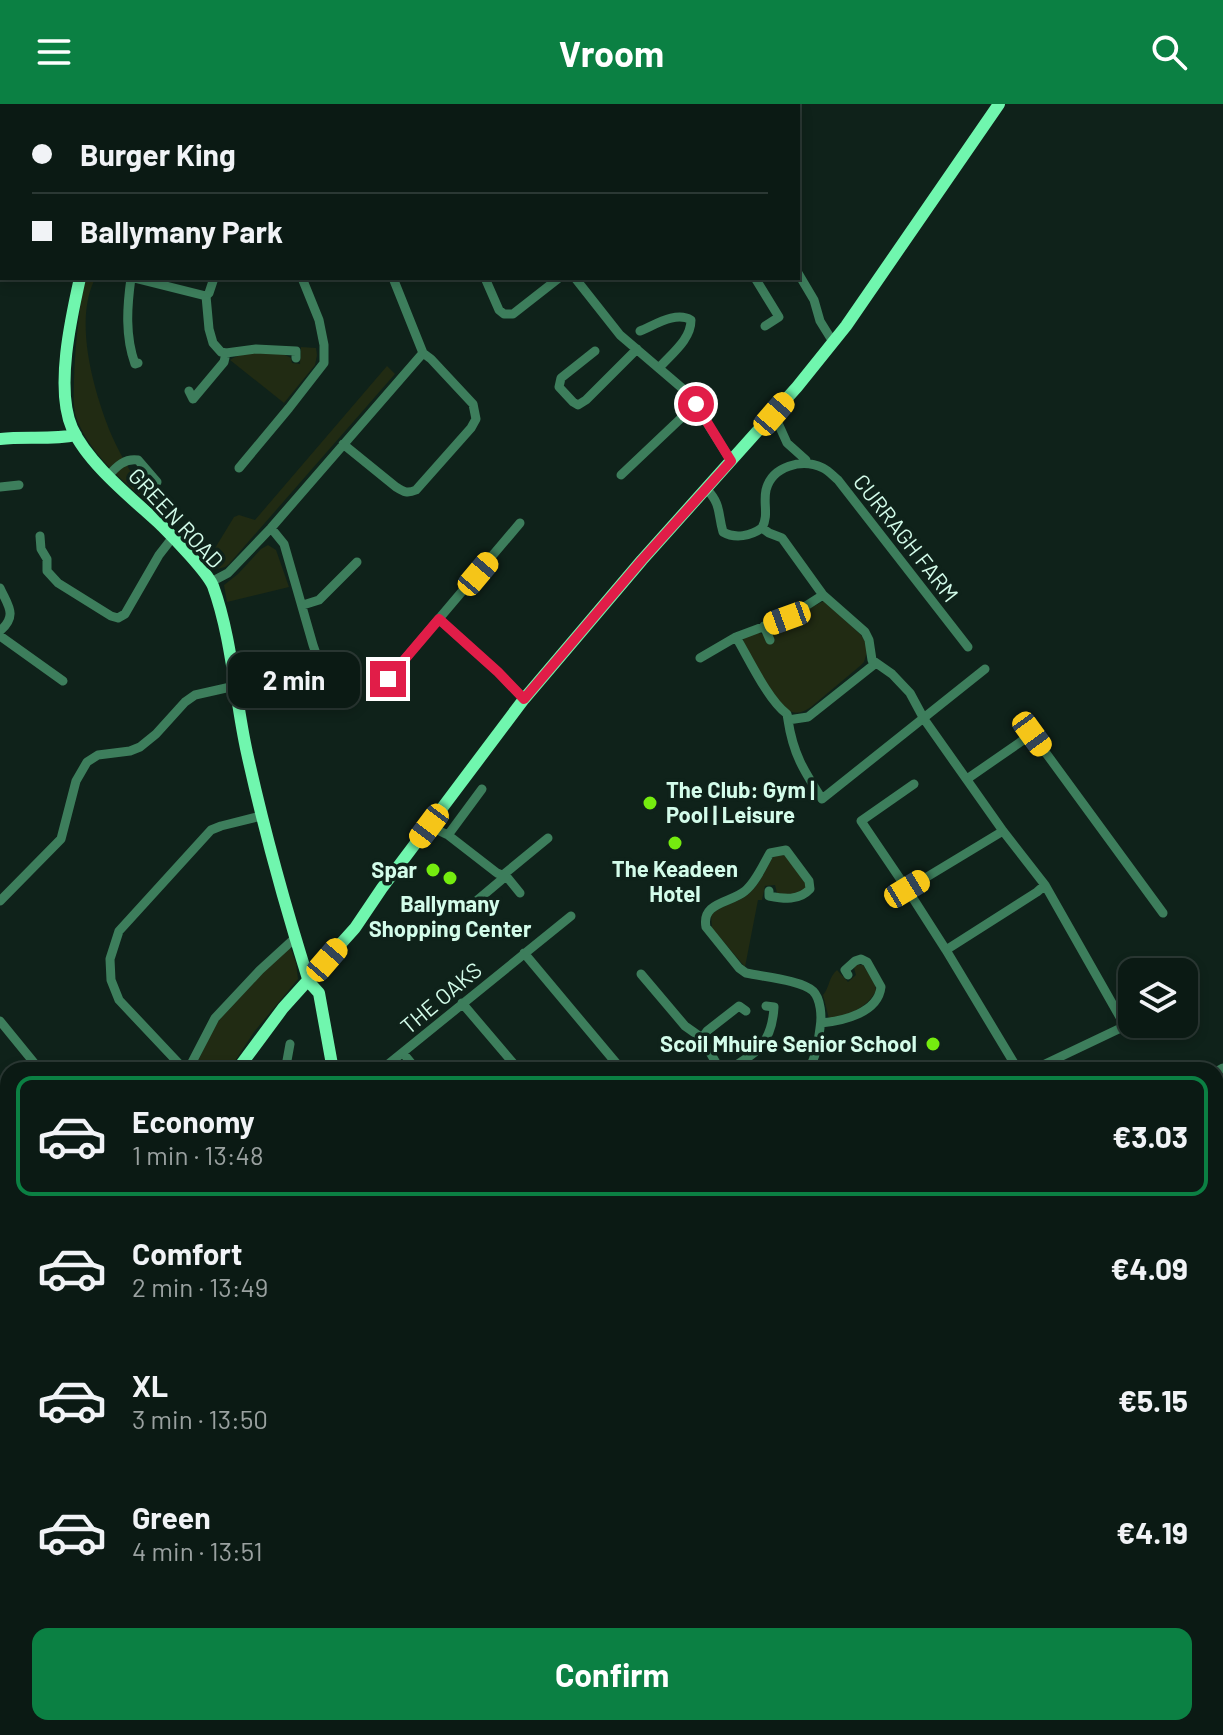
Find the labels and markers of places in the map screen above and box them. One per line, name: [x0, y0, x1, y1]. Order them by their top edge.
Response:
place label: The Club: Gym | Pool | Leisure: [666, 776, 815, 827]
marker: The Club: Gym | Pool | Leisure: [641, 794, 659, 812]
marker: The Keadeen Hotel: [666, 834, 684, 852]
place label: The Keadeen Hotel: [612, 855, 738, 906]
place label: Spar: [371, 856, 418, 882]
marker: Spar: [424, 861, 442, 879]
marker: Ballymany Shopping Center: [441, 869, 459, 887]
place label: Ballymany Shopping Center: [369, 890, 532, 941]
place label: Scoil Mhuire Senior School: [660, 1030, 917, 1056]
marker: Scoil Mhuire Senior School: [924, 1035, 942, 1053]

